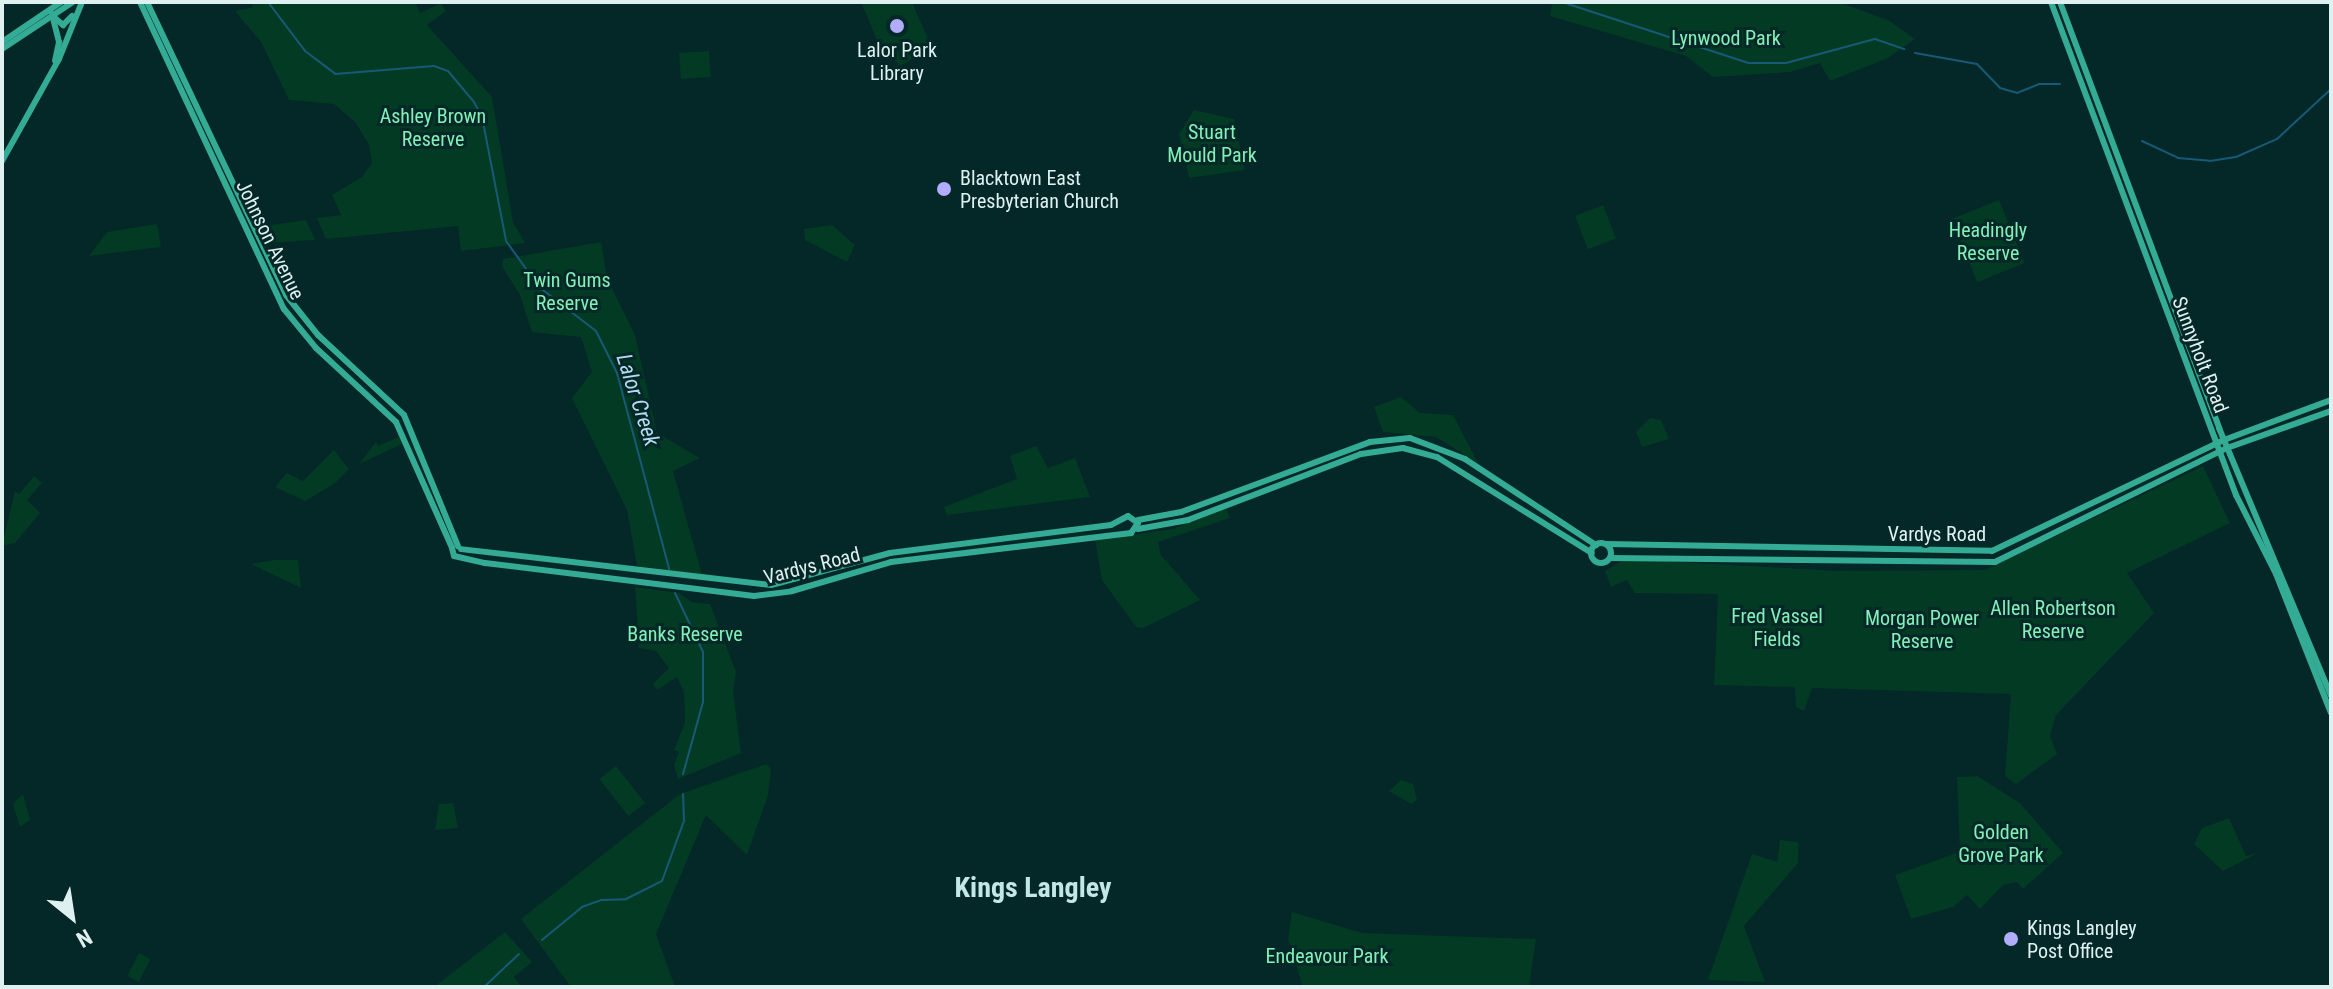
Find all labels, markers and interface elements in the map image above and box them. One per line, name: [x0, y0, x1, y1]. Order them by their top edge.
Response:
marker: Lalor Park Library: [888, 17, 906, 35]
park label: Lynwood Park: [1671, 26, 1781, 50]
place label: Lalor Park Library: [857, 38, 937, 85]
park label: Ashley Brown Reserve: [380, 104, 486, 151]
park label: Stuart Mould Park: [1167, 121, 1257, 168]
place label: Blacktown East Presbyterian Church: [960, 166, 1119, 213]
street label: Johnson Avenue: [231, 176, 309, 304]
marker: Blacktown East Presbyterian Church: [935, 180, 953, 198]
park label: Headingly Reserve: [1949, 218, 2027, 265]
park label: Twin Gums Reserve: [523, 269, 611, 316]
street label: Sunnyholt Road: [2167, 293, 2233, 417]
water label: Lalor Creek: [611, 351, 665, 449]
street label: Vardys Road: [1888, 522, 1986, 546]
street label: Vardys Road: [761, 542, 863, 590]
park label: Allen Robertson Reserve: [1990, 596, 2116, 643]
park label: Fred Vassel Fields: [1731, 605, 1823, 652]
park label: Morgan Power Reserve: [1865, 607, 1979, 654]
park label: Banks Reserve: [627, 622, 743, 646]
park label: Golden Grove Park: [1958, 820, 2044, 867]
district label: Kings Langley: [955, 871, 1111, 905]
north arrow: [32, 877, 112, 957]
place label: Kings Langley Post Office: [2027, 916, 2137, 963]
text: N: [72, 924, 96, 952]
marker: Kings Langley Post Office: [2002, 930, 2020, 948]
park label: Endeavour Park: [1266, 944, 1388, 968]

